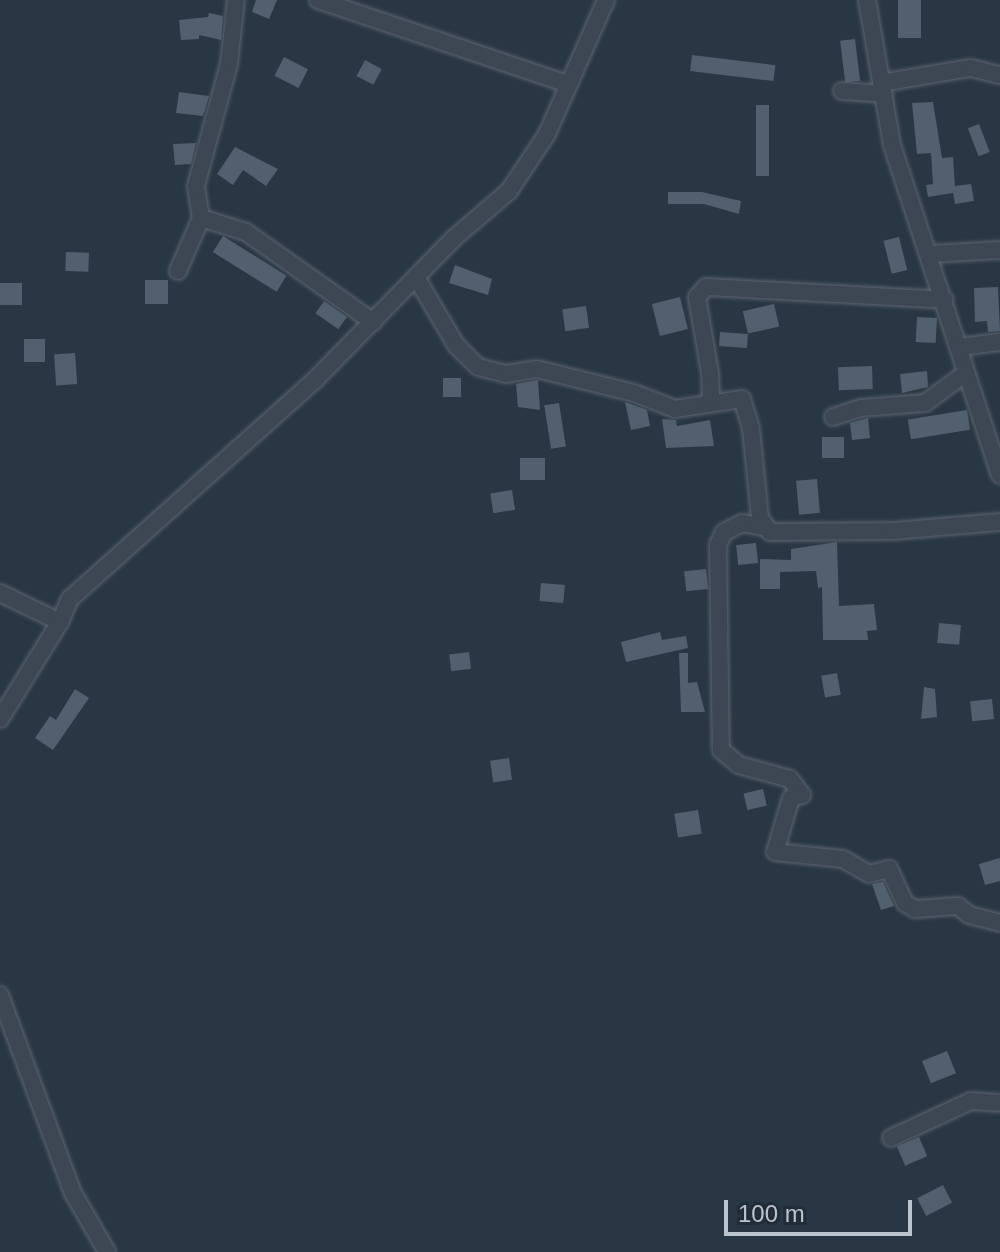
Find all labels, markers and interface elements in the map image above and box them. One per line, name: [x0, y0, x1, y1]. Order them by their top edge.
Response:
scale bar: [728, 1184, 916, 1234]
text: 100 m: [738, 1200, 805, 1227]

